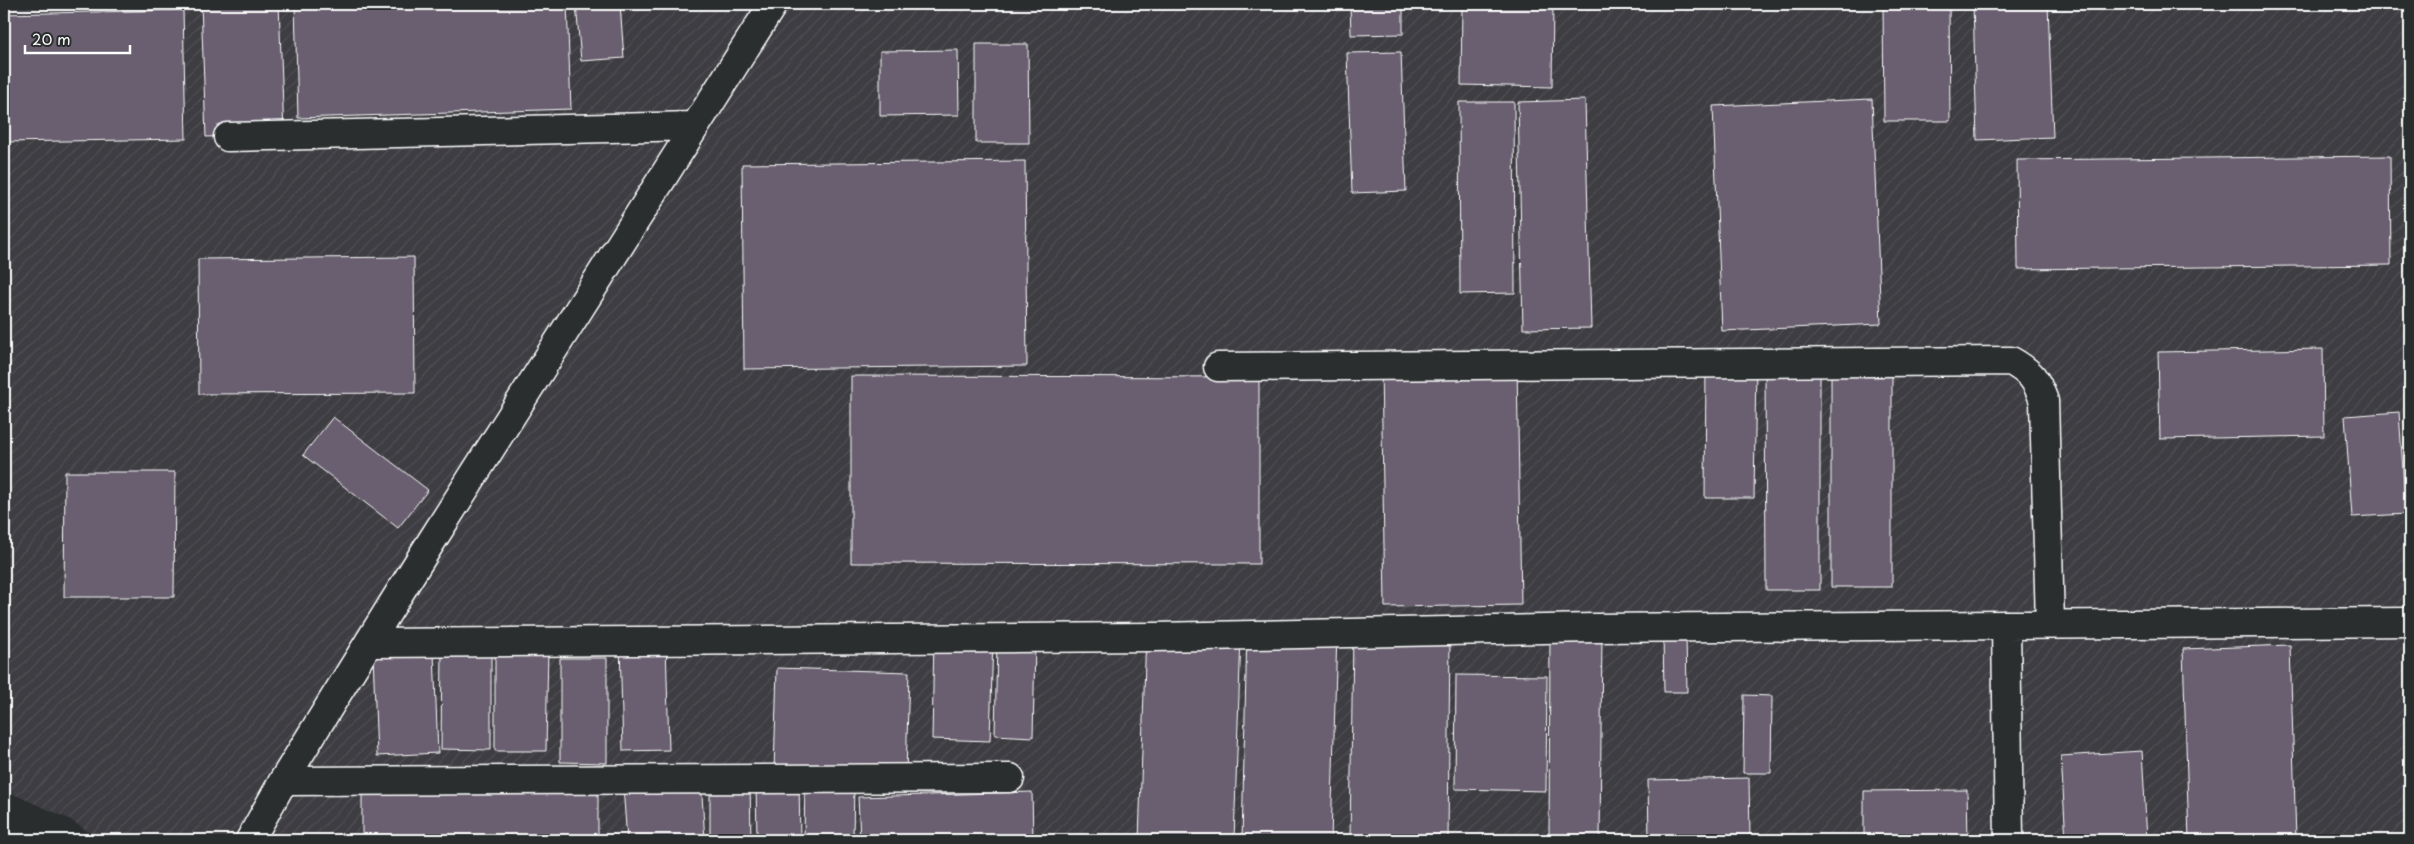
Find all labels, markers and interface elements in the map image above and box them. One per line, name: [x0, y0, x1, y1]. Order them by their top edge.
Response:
scale bar: [25, 22, 130, 54]
text: 20 m: [32, 27, 71, 50]

